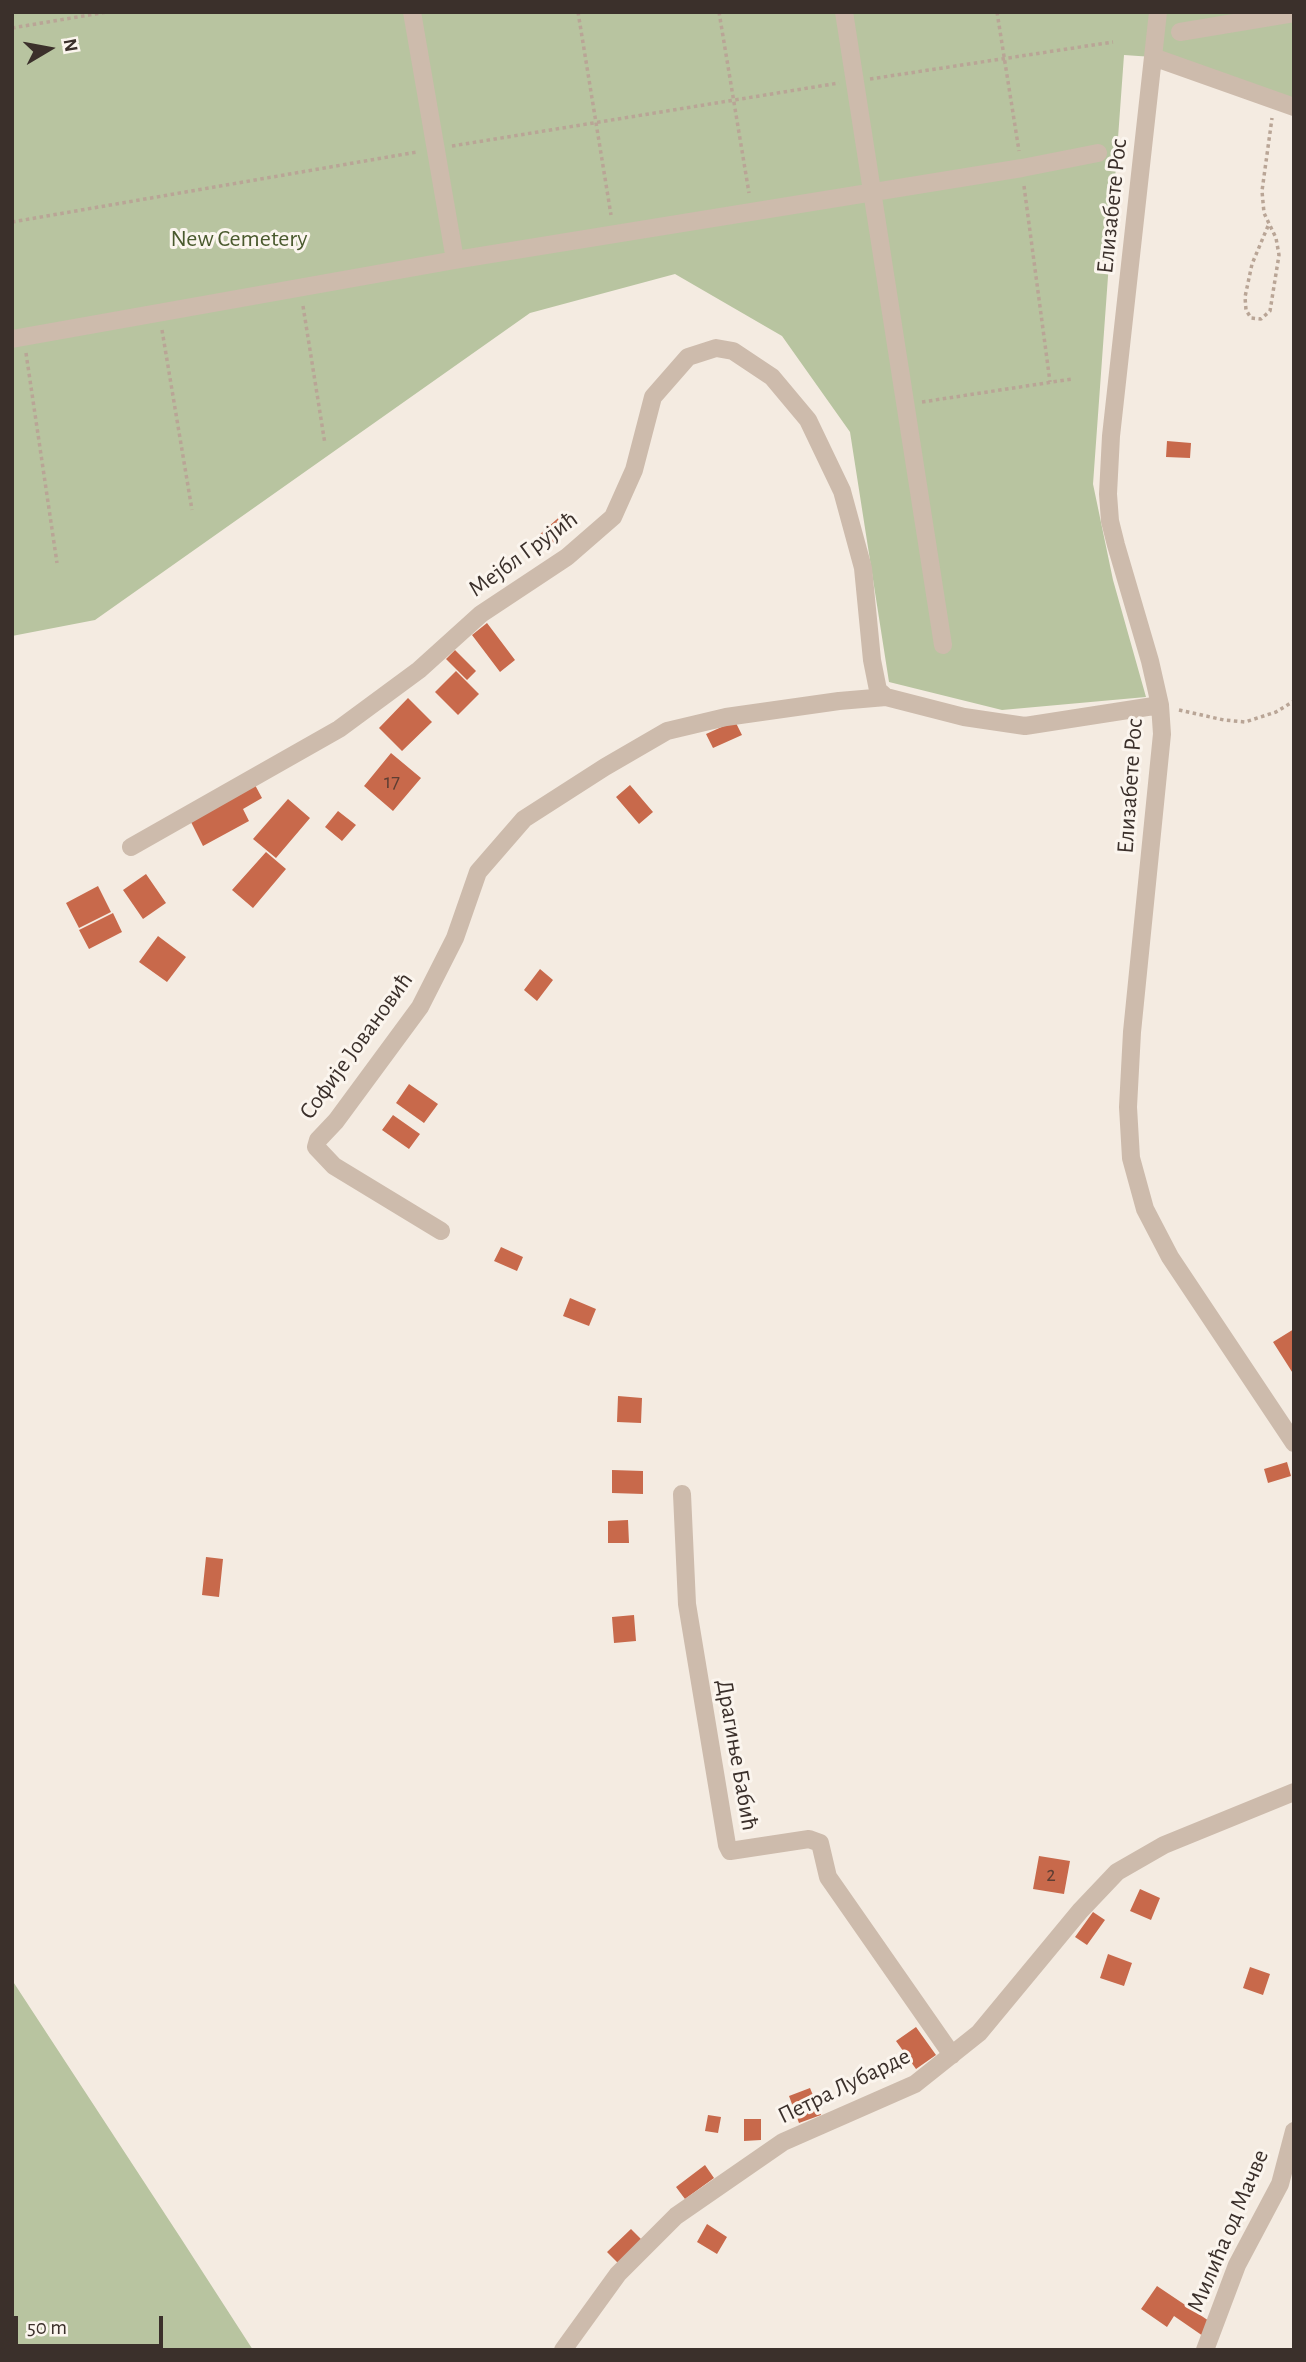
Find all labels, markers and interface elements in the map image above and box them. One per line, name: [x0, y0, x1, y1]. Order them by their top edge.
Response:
north arrow: [14, 14, 84, 84]
text: N: [60, 37, 81, 53]
street label: Елизабете Рос: [1091, 137, 1133, 275]
park label: New Cemetery: [170, 225, 308, 253]
street label: Мејбл Грујић: [463, 505, 583, 603]
street label: Елизабете Рос: [1111, 717, 1149, 855]
house number: 17: [384, 769, 400, 795]
street label: Софије Јовановић: [293, 967, 419, 1125]
street label: Драгиње Бабић: [710, 1677, 764, 1833]
house number: 2: [1046, 1862, 1056, 1888]
street label: Петра Лубарде: [773, 2041, 915, 2131]
street label: Милића од Мачве: [1181, 2145, 1275, 2317]
scale bar: [18, 2302, 166, 2346]
text: 50 m: [27, 2317, 67, 2338]

